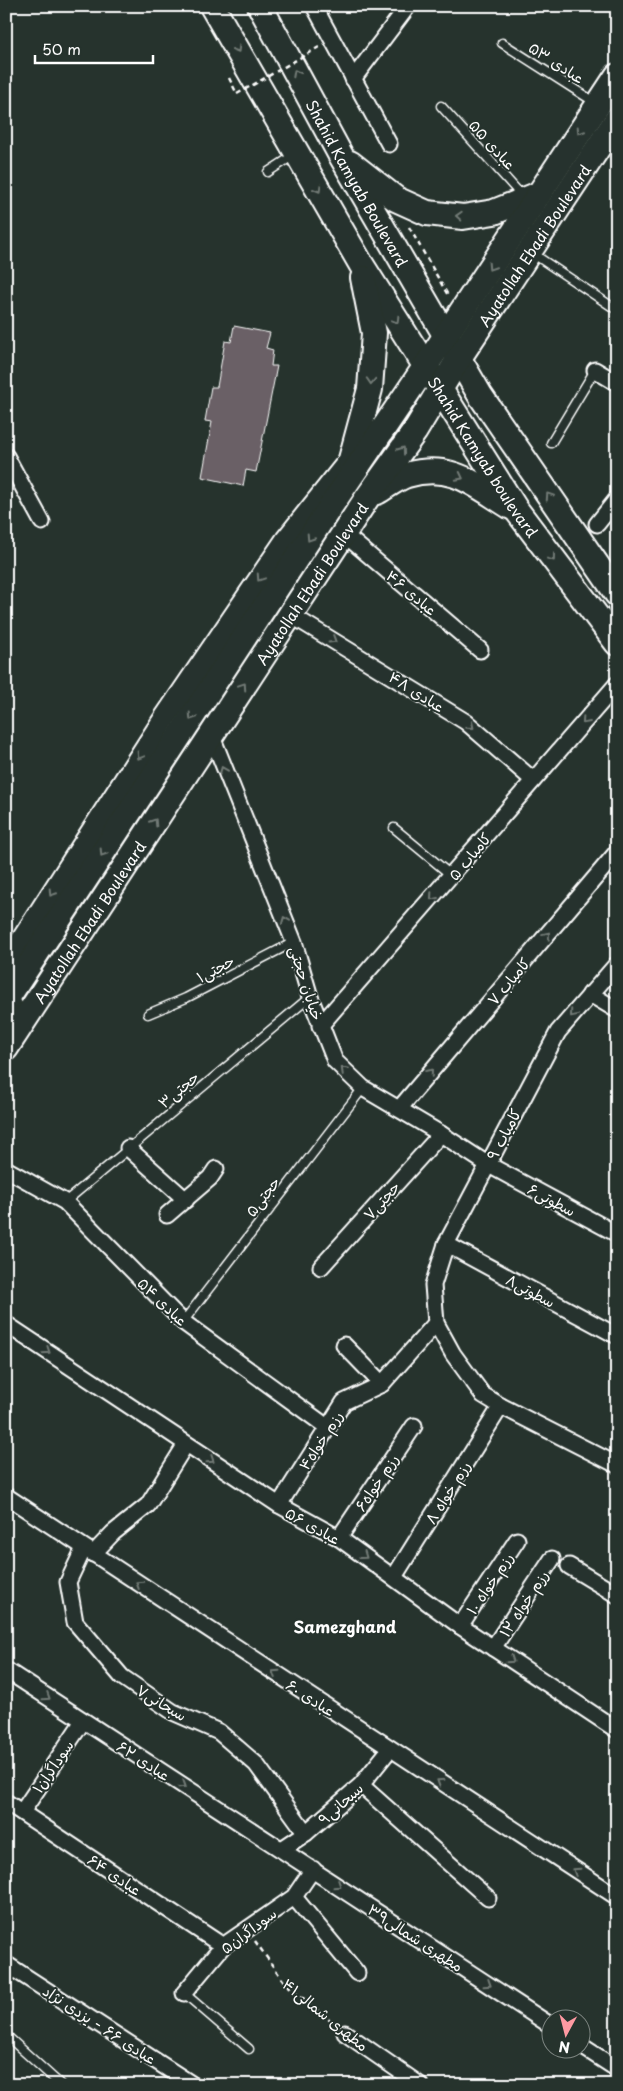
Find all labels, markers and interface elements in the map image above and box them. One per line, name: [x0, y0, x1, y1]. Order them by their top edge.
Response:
scale bar: [35, 32, 152, 64]
street label: عبادی ۵۳: [525, 35, 589, 89]
text: 50 m: [42, 37, 81, 60]
one-way arrow: [230, 43, 240, 52]
one-way arrow: [292, 69, 302, 78]
street label: Shahid Kamyab Boulevard: [301, 95, 414, 271]
street label: عبادی ۵۵: [464, 114, 522, 174]
one-way arrow: [577, 126, 586, 135]
street label: Ayatollah Ebadi Boulevard: [472, 159, 596, 331]
one-way arrow: [311, 184, 321, 193]
one-way arrow: [455, 211, 463, 222]
one-way arrow: [488, 261, 497, 271]
one-way arrow: [389, 315, 399, 324]
street label: Shahid Kamyab boulevard: [423, 371, 544, 542]
one-way arrow: [365, 378, 376, 386]
one-way arrow: [396, 446, 405, 456]
one-way arrow: [455, 471, 464, 481]
one-way arrow: [546, 493, 555, 502]
street label: Ayatollah Ebadi Boulevard: [249, 497, 373, 669]
one-way arrow: [307, 532, 316, 541]
one-way arrow: [546, 552, 555, 562]
street label: عبادی ۴۶: [381, 564, 443, 620]
one-way arrow: [257, 572, 266, 582]
one-way arrow: [328, 633, 337, 643]
street label: عبادی ۴۸: [385, 665, 449, 717]
one-way arrow: [237, 683, 246, 692]
one-way arrow: [189, 712, 198, 721]
one-way arrow: [582, 715, 590, 724]
one-way arrow: [465, 720, 474, 729]
one-way arrow: [137, 751, 146, 760]
one-way arrow: [219, 766, 229, 774]
one-way arrow: [148, 818, 157, 828]
street label: کامیاب ۵: [442, 827, 496, 885]
street label: Ayatollah Ebadi Boulevard: [27, 836, 151, 1008]
one-way arrow: [99, 848, 109, 857]
one-way arrow: [48, 887, 58, 896]
one-way arrow: [430, 892, 439, 901]
one-way arrow: [280, 916, 291, 925]
one-way arrow: [541, 931, 550, 940]
street label: خیابان حجتی: [284, 943, 330, 1023]
street label: حجتی۱: [192, 948, 238, 988]
street label: کامیاب ۷: [481, 952, 535, 1010]
one-way arrow: [571, 1008, 579, 1017]
street label: حجتی۳: [152, 1065, 204, 1113]
one-way arrow: [341, 1067, 350, 1076]
one-way arrow: [425, 1069, 433, 1078]
street label: کامیاب ۹: [480, 1104, 526, 1164]
street label: حجتی۵: [239, 1171, 285, 1221]
street label: حجتی۷: [357, 1175, 405, 1225]
street label: سطوتی۶: [524, 1177, 580, 1221]
street label: سطوتی۸: [502, 1267, 560, 1313]
street label: عبادی ۵۴: [133, 1271, 193, 1331]
one-way arrow: [41, 1345, 51, 1354]
street label: رزم خواه۴: [292, 1406, 349, 1475]
street label: رزم خواه۶: [348, 1449, 404, 1516]
one-way arrow: [206, 1454, 215, 1464]
street label: رزم خواه ۸: [418, 1456, 476, 1529]
street label: عبادی ۵۶: [281, 1500, 345, 1550]
street label: رزم خواه ۱۰: [460, 1547, 519, 1619]
one-way arrow: [358, 1550, 368, 1559]
street label: رزم خواه ۱۲: [493, 1565, 554, 1642]
one-way arrow: [135, 1581, 145, 1590]
district label: Samezghand: [294, 1614, 397, 1638]
one-way arrow: [505, 1654, 514, 1663]
one-way arrow: [271, 1670, 280, 1679]
street label: عبادی ۶۰: [282, 1673, 340, 1721]
street label: سبحانی۷: [132, 1678, 192, 1726]
one-way arrow: [41, 1691, 51, 1700]
street label: عبادی ۶۲: [113, 1734, 175, 1786]
street label: سوداگران۱: [26, 1735, 78, 1797]
street label: سبحانی۹: [312, 1776, 368, 1830]
one-way arrow: [436, 1778, 445, 1788]
one-way arrow: [178, 1779, 187, 1788]
street label: عبادی ۶۴: [83, 1848, 147, 1900]
one-way arrow: [572, 1867, 581, 1877]
one-way arrow: [332, 1879, 341, 1888]
street label: مطهری شمالی۳۹: [364, 1897, 468, 1977]
street label: سوداگران۵: [215, 1901, 281, 1959]
street label: مطهری شمالی۴۱: [278, 1972, 374, 2056]
one-way arrow: [482, 1978, 492, 1987]
street label: عبادی ۶۶ - یزدی نژاد: [39, 1979, 161, 2069]
north arrow: [540, 2008, 590, 2058]
text: N: [558, 2036, 571, 2058]

